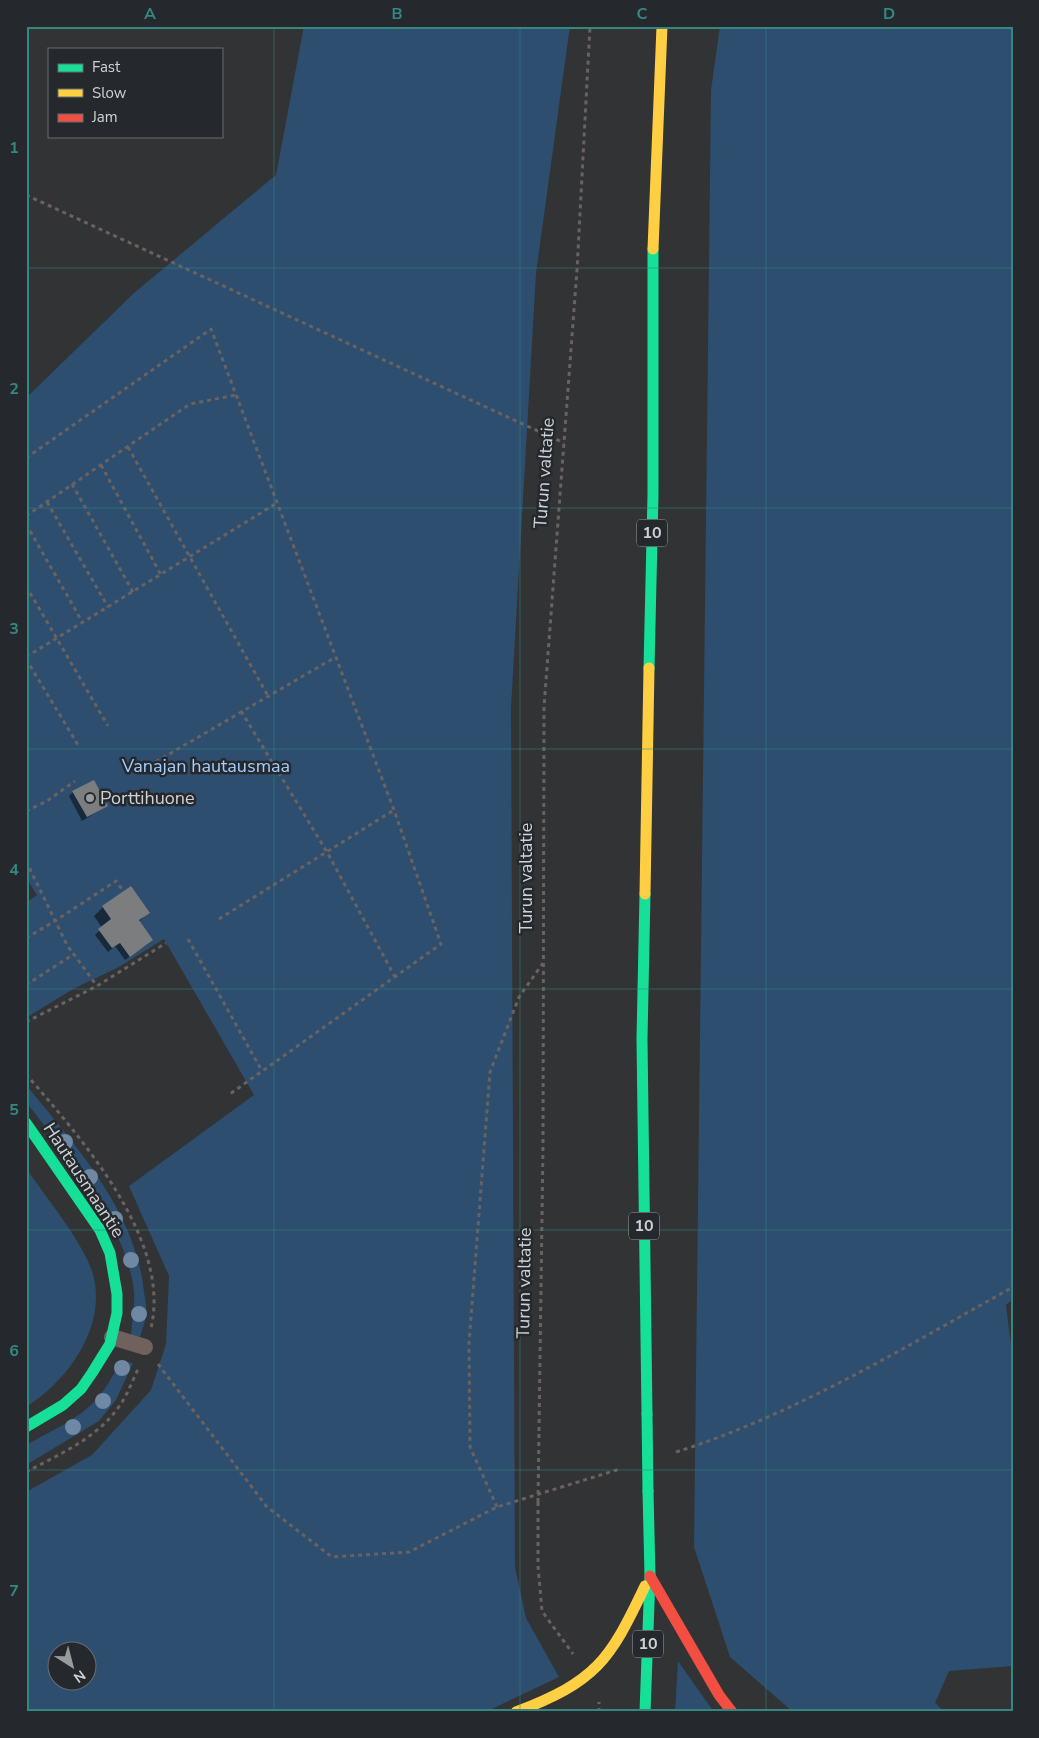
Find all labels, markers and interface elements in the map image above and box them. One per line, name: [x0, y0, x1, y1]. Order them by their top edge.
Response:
text: A: [144, 3, 156, 25]
text: B: [391, 3, 403, 25]
text: C: [637, 3, 648, 25]
text: D: [883, 3, 895, 25]
legend: [48, 48, 222, 138]
text: Fast: [92, 57, 121, 77]
text: Slow: [92, 83, 127, 103]
text: Jam: [91, 107, 118, 127]
text: 1: [9, 137, 19, 159]
text: 2: [9, 378, 19, 400]
street label: Turun valtatie: [528, 417, 560, 529]
road number: 10: [637, 520, 667, 546]
text: 3: [9, 618, 19, 640]
park label: Vanajan hautausmaa: [121, 754, 290, 778]
place label: Porttihuone: [100, 786, 195, 810]
marker: Porttihuone: [84, 792, 96, 804]
street label: Turun valtatie: [514, 823, 538, 933]
text: 4: [9, 859, 19, 881]
text: 5: [9, 1099, 19, 1121]
street label: Hautausmaantie: [38, 1118, 130, 1242]
road number: 10: [629, 1212, 659, 1240]
street label: Turun valtatie: [511, 1227, 537, 1339]
text: 6: [9, 1340, 19, 1362]
text: 7: [9, 1580, 19, 1602]
road number: 10: [633, 1630, 663, 1658]
north arrow: [48, 1640, 98, 1690]
text: N: [70, 1665, 89, 1687]

